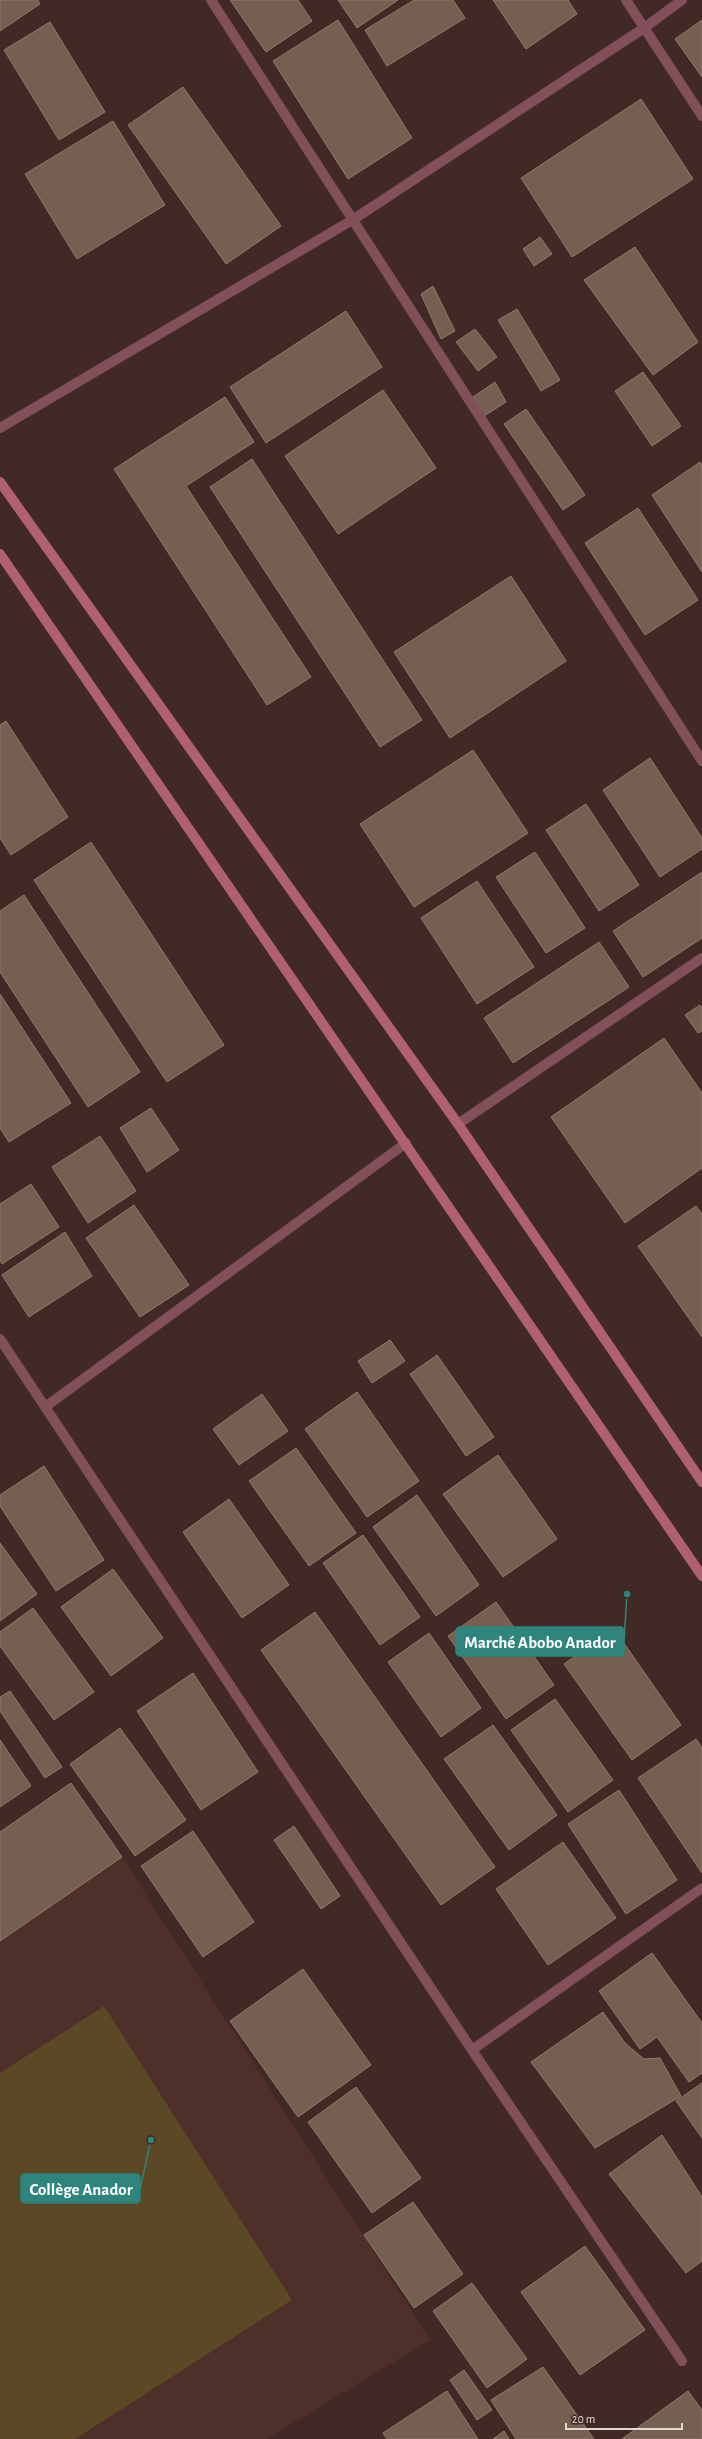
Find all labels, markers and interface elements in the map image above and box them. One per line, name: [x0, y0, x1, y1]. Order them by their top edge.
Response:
callout: Marché Abobo Anador: [456, 1627, 624, 1656]
text: Marché Abobo Anador: [464, 1634, 616, 1651]
callout: Collège Anador: [21, 2174, 140, 2203]
text: Collège Anador: [29, 2181, 133, 2198]
scale bar: [566, 2405, 682, 2431]
text: 20 m: [572, 2413, 595, 2425]

